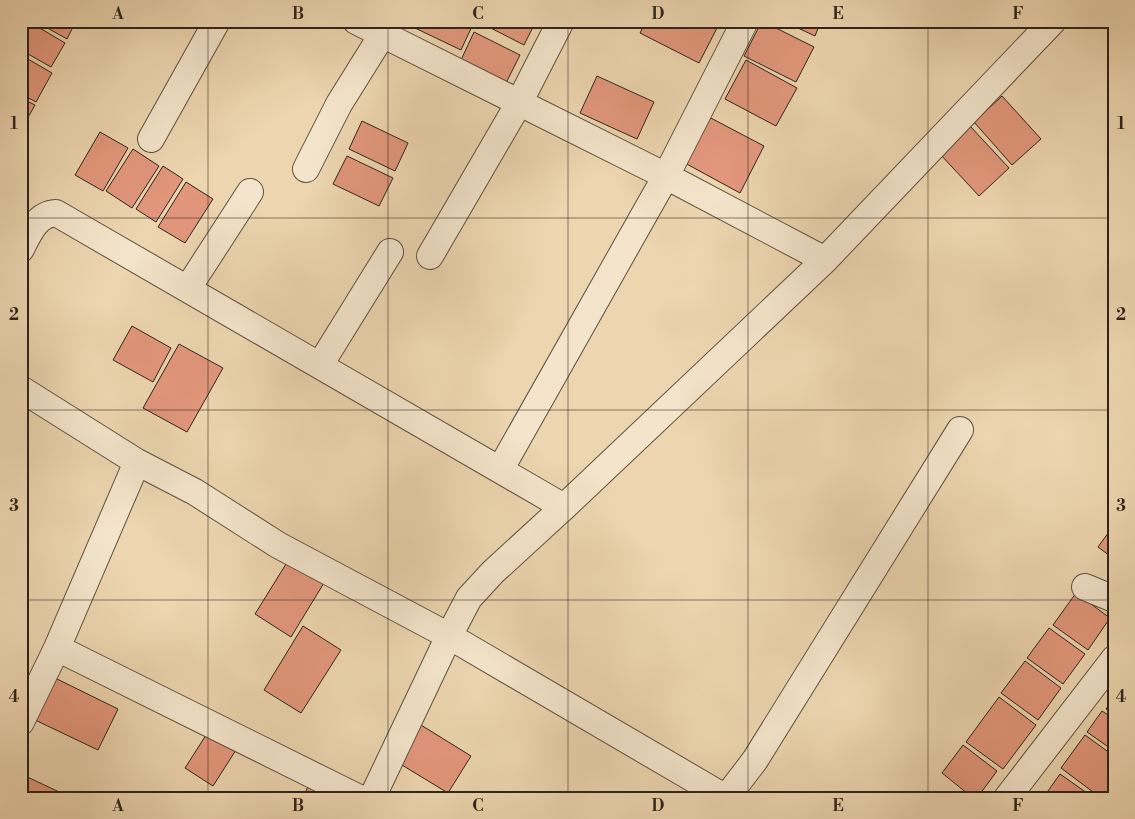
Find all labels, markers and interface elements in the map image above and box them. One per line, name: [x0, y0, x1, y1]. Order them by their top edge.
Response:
text: A: [111, 4, 124, 24]
text: B: [292, 4, 304, 24]
text: C: [472, 4, 484, 24]
text: D: [652, 4, 665, 24]
text: E: [832, 4, 844, 24]
text: F: [1012, 4, 1024, 24]
text: 1: [10, 114, 18, 134]
text: 1: [1117, 114, 1125, 134]
text: 2: [9, 305, 19, 325]
text: 2: [1116, 305, 1126, 325]
text: 3: [9, 496, 19, 516]
text: 3: [1116, 496, 1126, 516]
text: 4: [9, 687, 20, 707]
text: 4: [1116, 687, 1127, 707]
text: A: [111, 796, 124, 816]
text: B: [292, 796, 304, 816]
text: C: [472, 796, 484, 816]
text: D: [652, 796, 665, 816]
text: E: [832, 796, 844, 816]
text: F: [1012, 796, 1024, 816]

